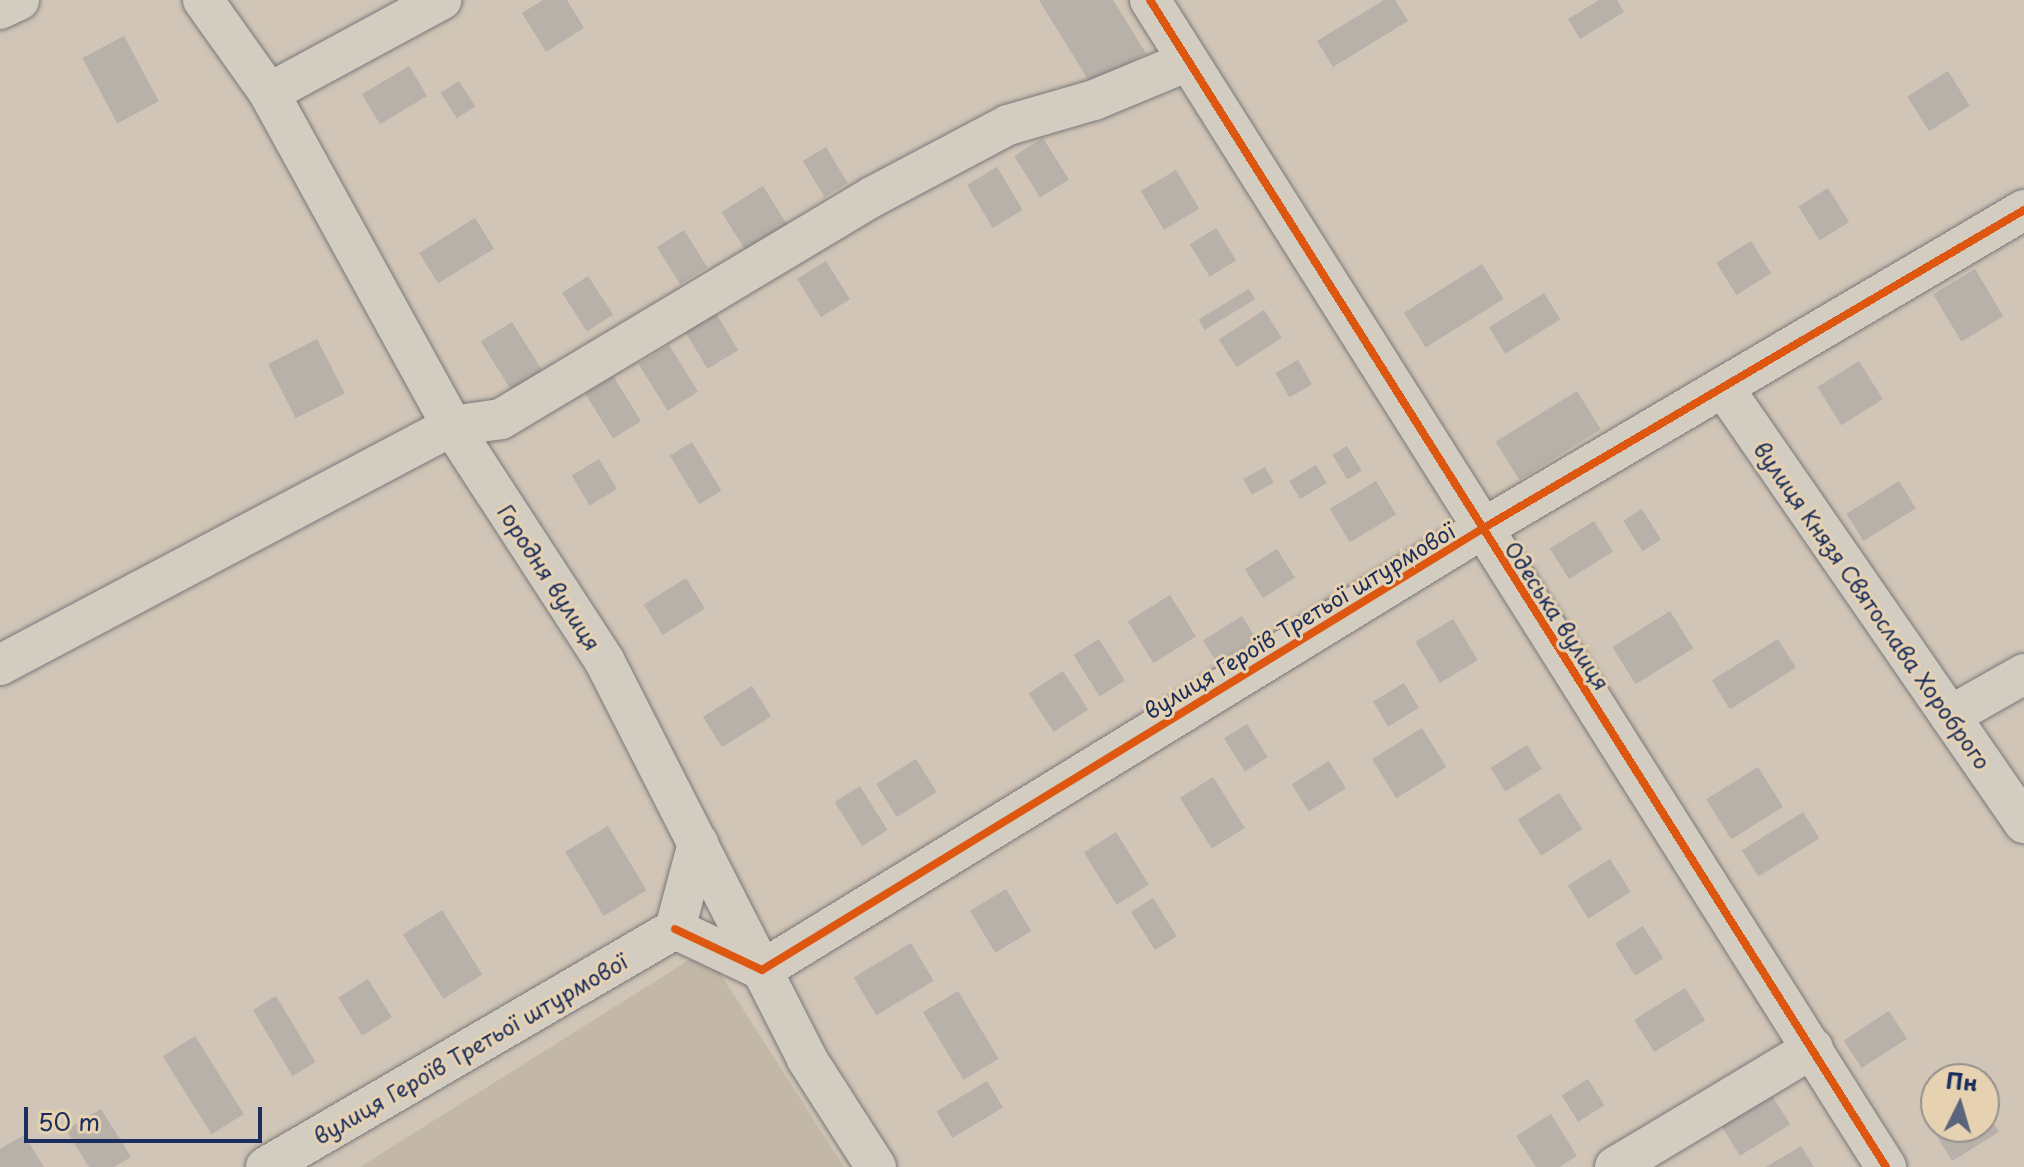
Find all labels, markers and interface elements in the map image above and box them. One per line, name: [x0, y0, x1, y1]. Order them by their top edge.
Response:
street label: вулиця Князя Святослава Хороброго: [1748, 434, 1998, 776]
street label: Городня вулиця: [493, 499, 607, 655]
street label: вулиця Героїв Третьої штурмової: [1139, 516, 1459, 724]
street label: Одеська вулиця: [1500, 535, 1616, 695]
street label: вулиця Героїв Третьої штурмової: [308, 947, 632, 1149]
north arrow: [1920, 1063, 2000, 1143]
text: Пн: [1945, 1063, 1979, 1098]
scale bar: [28, 1091, 266, 1141]
text: 50 m: [38, 1103, 100, 1139]

